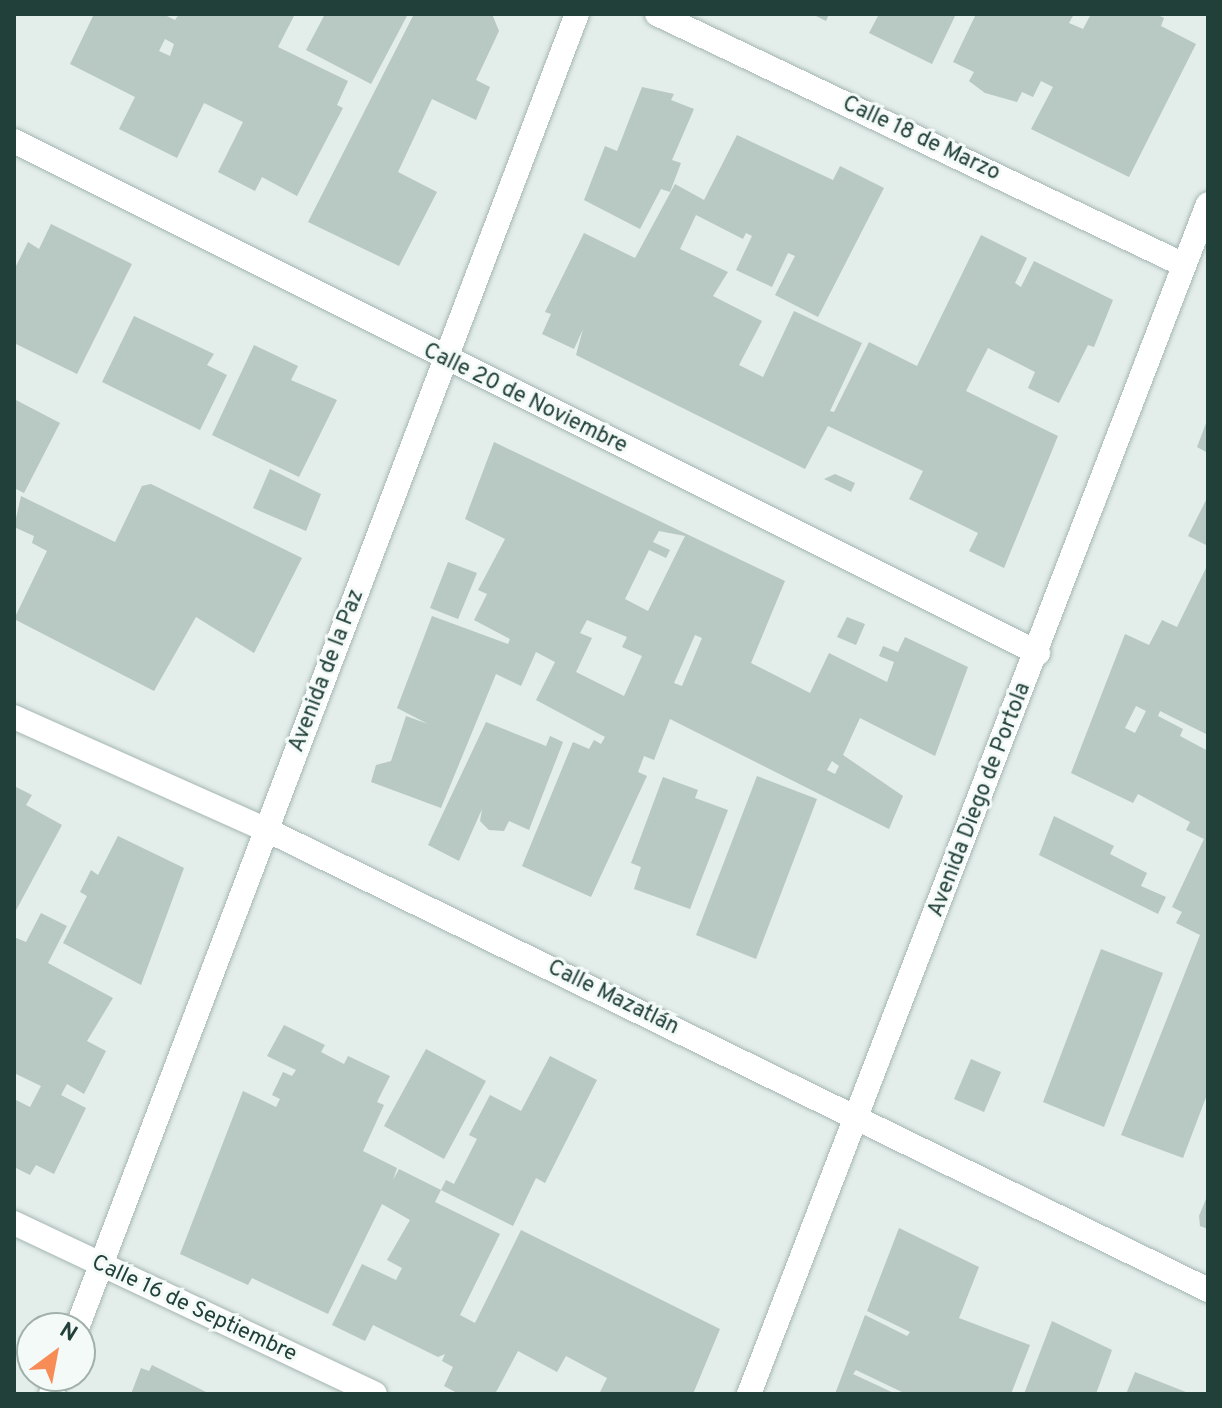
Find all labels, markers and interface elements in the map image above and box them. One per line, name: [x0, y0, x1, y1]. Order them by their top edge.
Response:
street label: Calle 18 de Marzo: [838, 91, 1004, 187]
street label: Calle 20 de Noviembre: [419, 338, 631, 460]
street label: Avenida de la Paz: [284, 586, 370, 756]
street label: Avenida Diego de Portola: [923, 679, 1037, 921]
street label: Calle Mazatlán: [543, 955, 683, 1041]
street label: Calle 16 de Septiembre: [87, 1250, 301, 1368]
north arrow: [16, 1312, 96, 1392]
text: N: [54, 1317, 82, 1349]

